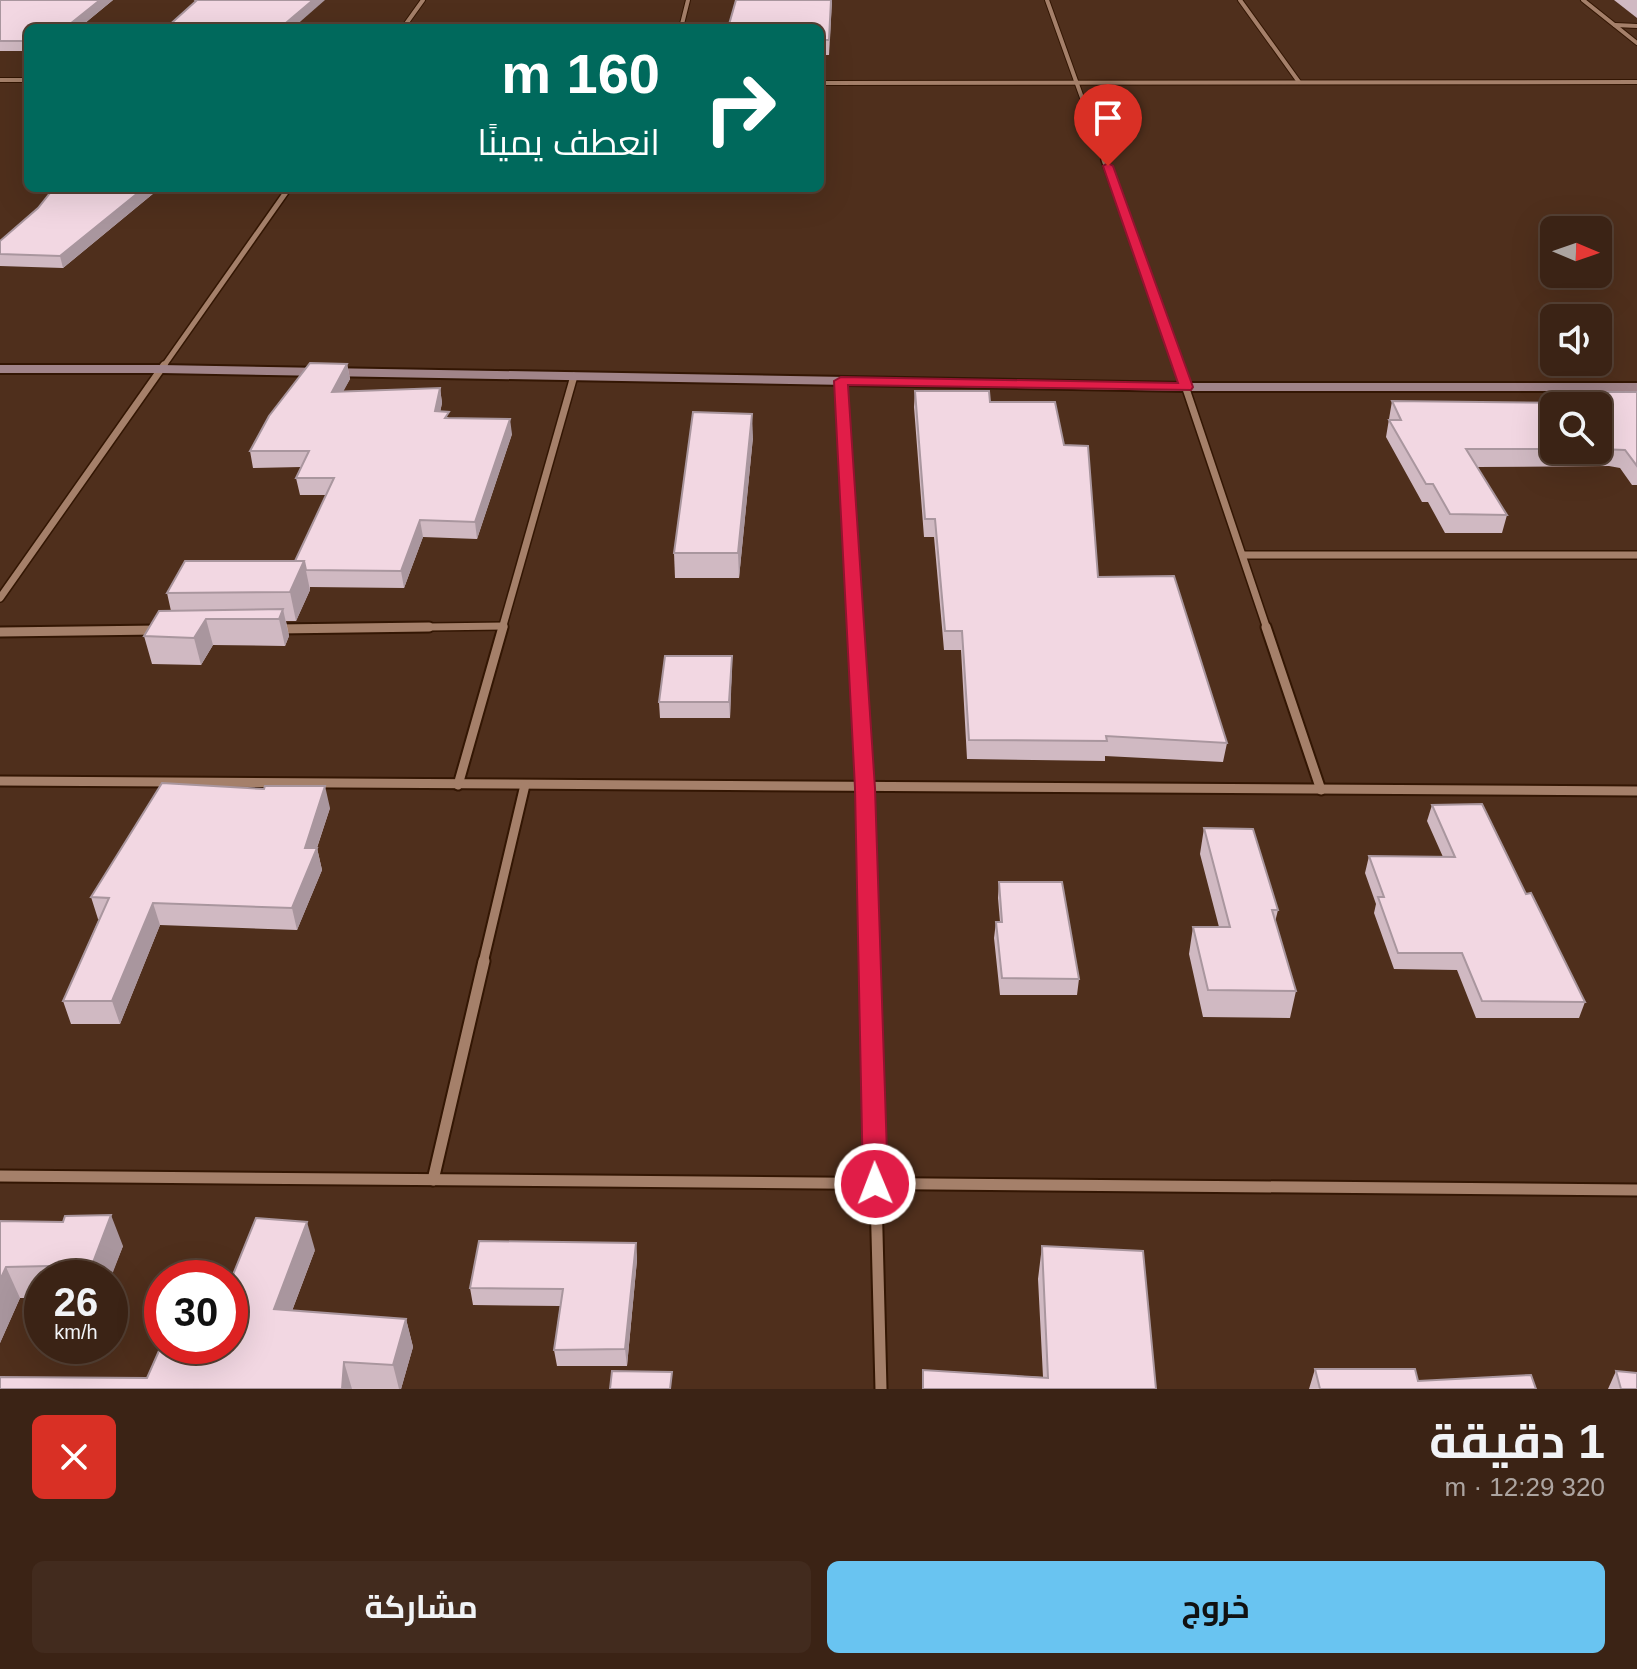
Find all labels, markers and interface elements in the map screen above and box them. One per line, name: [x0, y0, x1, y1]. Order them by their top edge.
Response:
text: 160 m: [501, 42, 660, 105]
icon: right: [688, 56, 792, 160]
pin: [1074, 84, 1142, 166]
icon: arrive: [1086, 96, 1130, 140]
text: انعطف يمينًا: [477, 122, 660, 163]
north arrow: [1540, 216, 1612, 288]
map controls: [1540, 216, 1612, 464]
button: sound: [1540, 304, 1612, 376]
button: search: [1540, 392, 1612, 464]
position arrow: [833, 1142, 917, 1226]
speed limit sign: 30: [144, 1260, 248, 1364]
text: 26: [54, 1280, 98, 1324]
text: km/h: [54, 1321, 98, 1343]
button: close: [32, 1415, 116, 1499]
text: 1 دقيقة: [1429, 1415, 1605, 1468]
text: 320 m · 12:29: [1445, 1472, 1605, 1502]
button: مشاركة: [32, 1561, 811, 1653]
button: خروج: [827, 1561, 1605, 1653]

